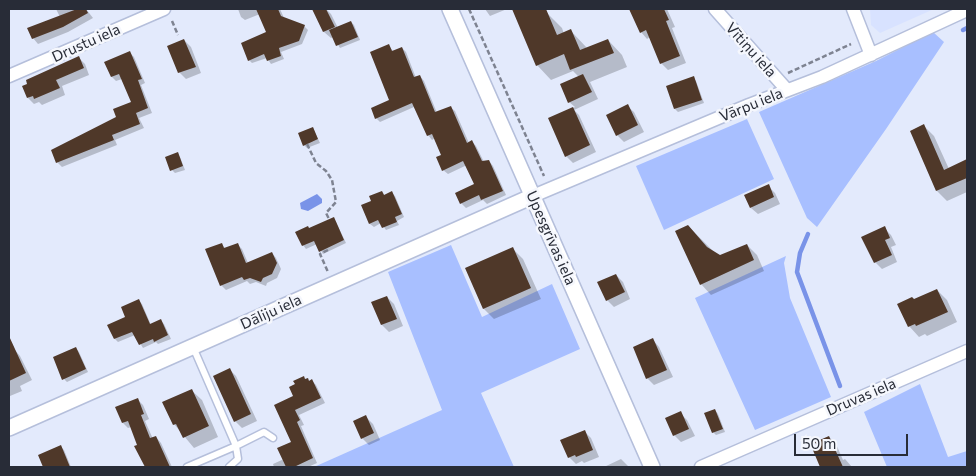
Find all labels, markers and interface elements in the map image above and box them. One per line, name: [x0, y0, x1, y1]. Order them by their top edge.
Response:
street label: Vītiņu iela: [722, 19, 780, 81]
street label: Drustu iela: [49, 20, 123, 66]
street label: Vārpu iela: [717, 84, 785, 126]
street label: Upesgrīvas iela: [522, 188, 580, 288]
street label: Dāliju iela: [238, 291, 304, 333]
street label: Druvas iela: [823, 374, 899, 420]
scale bar: [796, 424, 910, 456]
text: 50 m: [802, 434, 836, 452]

